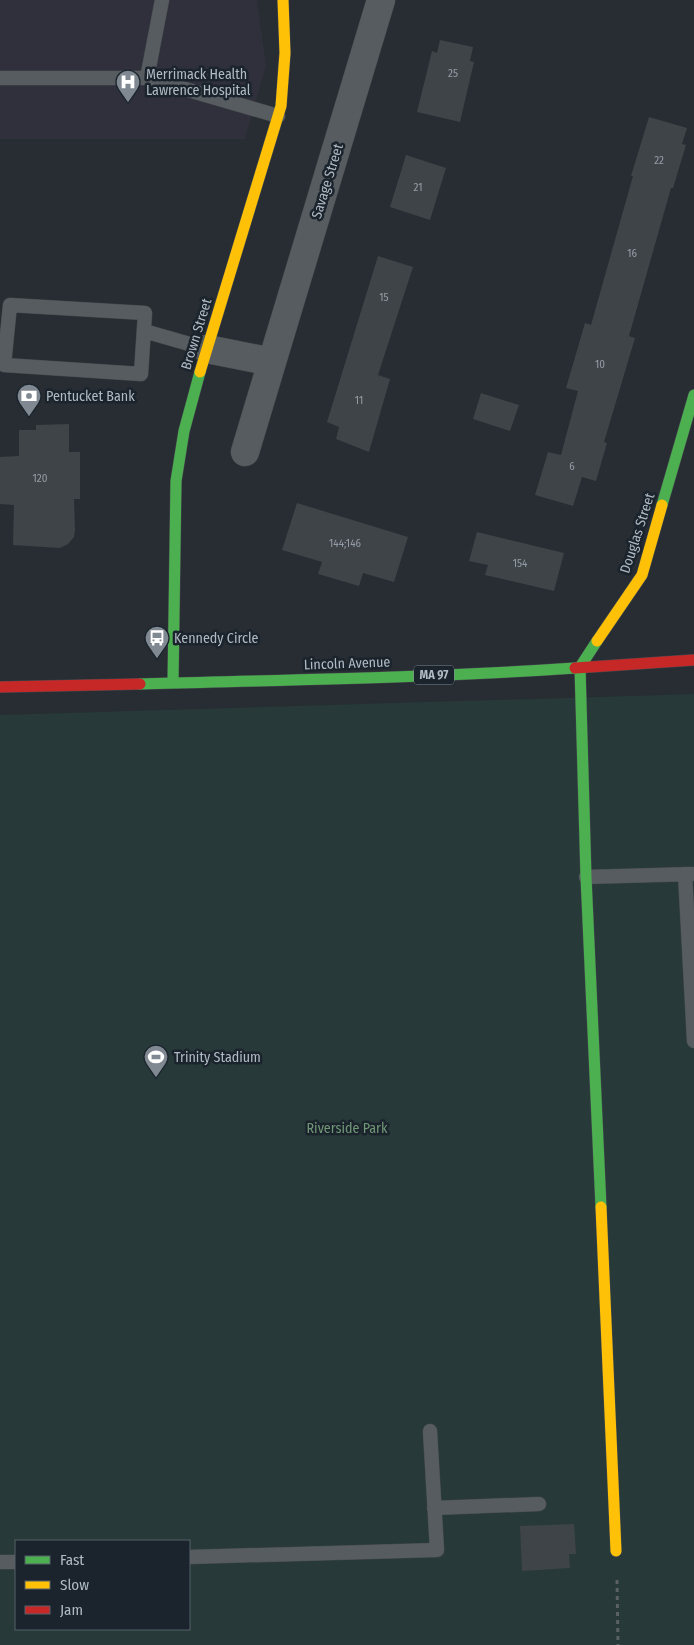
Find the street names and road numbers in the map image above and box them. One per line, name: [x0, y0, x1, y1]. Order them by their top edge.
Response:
street label: Savage Street: [308, 141, 347, 221]
street label: Brown Street: [178, 296, 216, 372]
street label: Douglas Street: [616, 490, 659, 575]
street label: Lincoln Avenue: [303, 653, 391, 674]
road number: MA 97: [414, 666, 454, 684]

